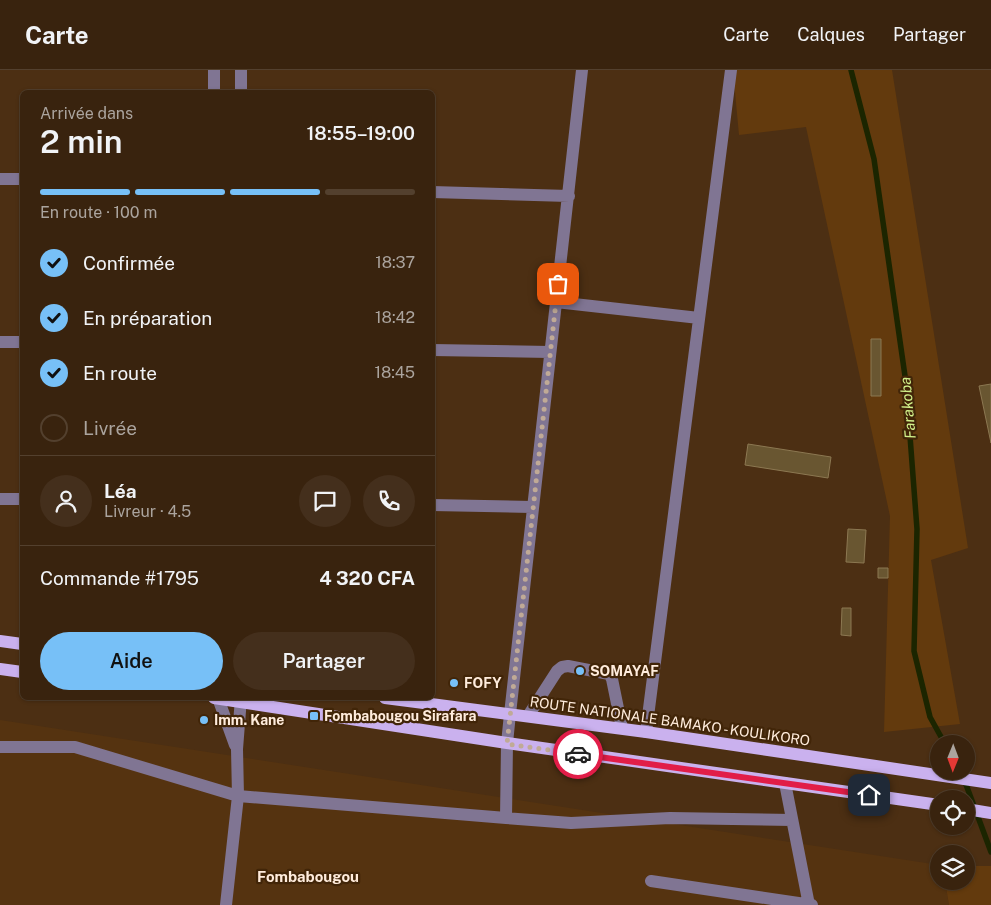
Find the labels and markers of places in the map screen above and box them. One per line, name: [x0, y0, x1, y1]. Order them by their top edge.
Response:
pin: [537, 263, 579, 305]
place label: SOMAYAF: [590, 663, 659, 679]
marker: SOMAYAF: [574, 665, 586, 677]
place label: FOFY: [464, 675, 502, 691]
marker: FOFY: [448, 677, 460, 689]
place label: Fombabougou Sirafara: [324, 708, 476, 724]
marker: Fombabougou Sirafara: [308, 710, 320, 722]
place label: Imm. Kane: [214, 712, 284, 728]
marker: Imm. Kane: [198, 714, 210, 726]
pin: [848, 774, 890, 816]

